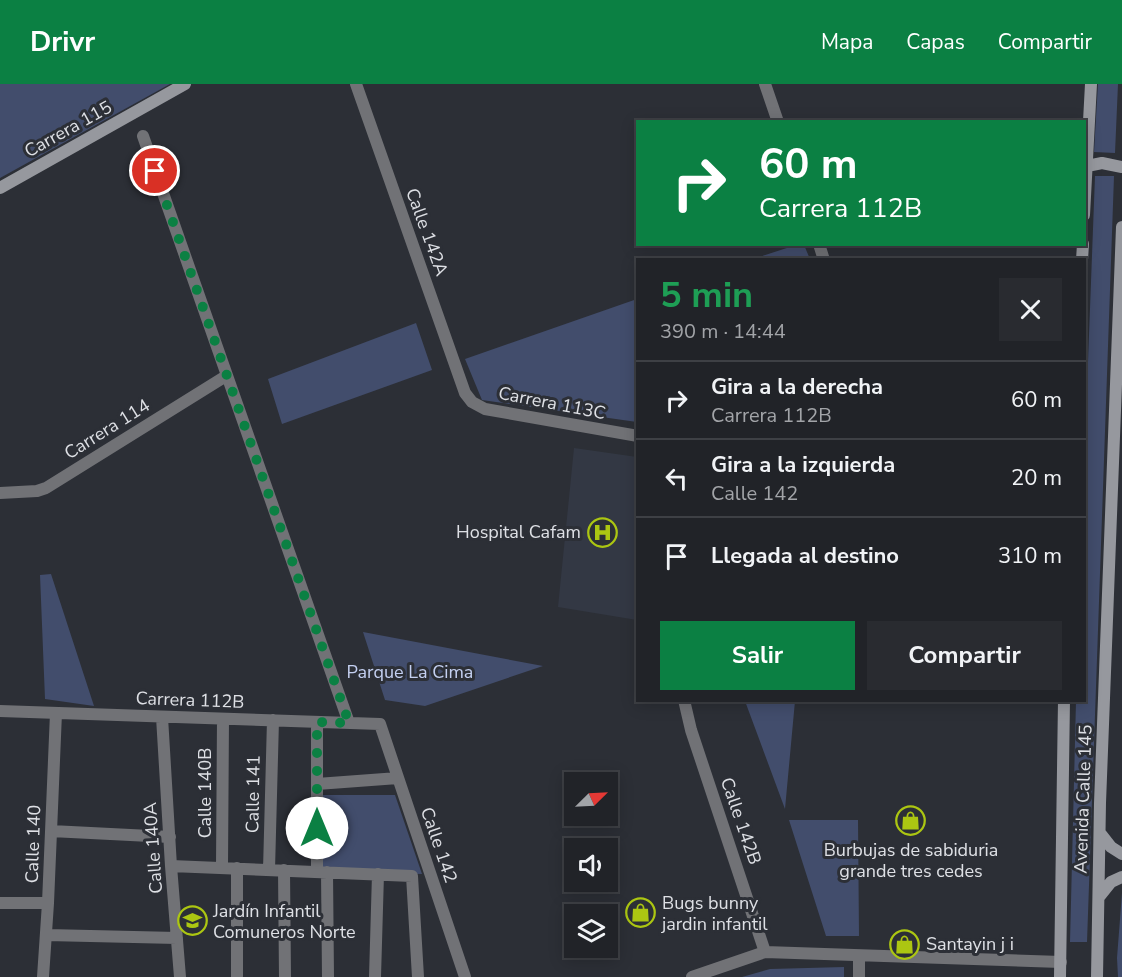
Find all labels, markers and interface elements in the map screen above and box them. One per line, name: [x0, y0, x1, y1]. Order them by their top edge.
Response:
text: Drivr: [30, 23, 95, 61]
text: Mapa: [821, 28, 873, 56]
text: Capas: [906, 28, 965, 56]
text: Compartir: [998, 28, 1092, 56]
street label: Carrera 115: [20, 95, 116, 163]
text: 60 m: [759, 136, 858, 193]
icon: right: [660, 144, 738, 222]
pin: [129, 145, 180, 196]
icon: arrive: [138, 154, 171, 187]
street label: Calle 142A: [400, 185, 454, 279]
text: Carrera 112B: [759, 190, 922, 227]
text: 5 min: [660, 271, 753, 320]
button: close: [999, 278, 1062, 341]
text: 390 m · 14:44: [660, 318, 786, 345]
text: Gira a la derecha: [711, 372, 883, 402]
street label: Carrera 113C: [496, 381, 608, 425]
icon: right: [660, 384, 693, 417]
text: 60 m: [1011, 385, 1062, 415]
street label: Carrera 114: [60, 393, 154, 465]
text: Carrera 112B: [711, 402, 832, 429]
text: Gira a la izquierda: [711, 450, 895, 480]
icon: left: [660, 462, 693, 495]
text: 20 m: [1011, 463, 1062, 493]
text: Calle 142: [711, 480, 798, 507]
hospital icon: Hospital Cafam: [586, 516, 618, 548]
place label: Hospital Cafam: [456, 520, 581, 544]
icon: arrive: [660, 540, 693, 573]
text: Llegada al destino: [711, 541, 899, 571]
text: 310 m: [998, 541, 1062, 571]
button: Salir: [660, 621, 855, 690]
button: Compartir: [867, 621, 1062, 690]
park label: Parque La Cima: [347, 660, 473, 684]
street label: Carrera 112B: [135, 686, 245, 714]
street label: Avenida Calle 145: [1068, 724, 1098, 874]
street label: Calle 140B: [193, 748, 217, 838]
street label: Calle 141: [240, 755, 266, 833]
north arrow: [564, 772, 618, 826]
map controls: [564, 772, 618, 958]
street label: Calle 142B: [715, 774, 767, 868]
position arrow: [285, 796, 349, 860]
street label: Calle 140A: [138, 801, 168, 895]
street label: Calle 140: [20, 804, 46, 884]
street label: Calle 142: [415, 804, 463, 886]
shop icon: Burbujas de sabiduria grande tres cedes: [895, 805, 927, 837]
button: sound: [564, 838, 618, 892]
place label: Burbujas de sabiduria grande tres cedes: [824, 838, 998, 883]
place label: Bugs bunny jardin infantil: [660, 891, 768, 936]
shop icon: Bugs bunny jardin infantil: [625, 897, 657, 929]
place label: Jardín Infantil Comuneros Norte: [212, 899, 355, 944]
button: layers: [564, 904, 618, 958]
school or university icon: Jardín Infantil Comuneros Norte: [176, 905, 208, 937]
shop icon: Santayin j i: [889, 928, 921, 960]
place label: Santayin j i: [926, 932, 1014, 956]

